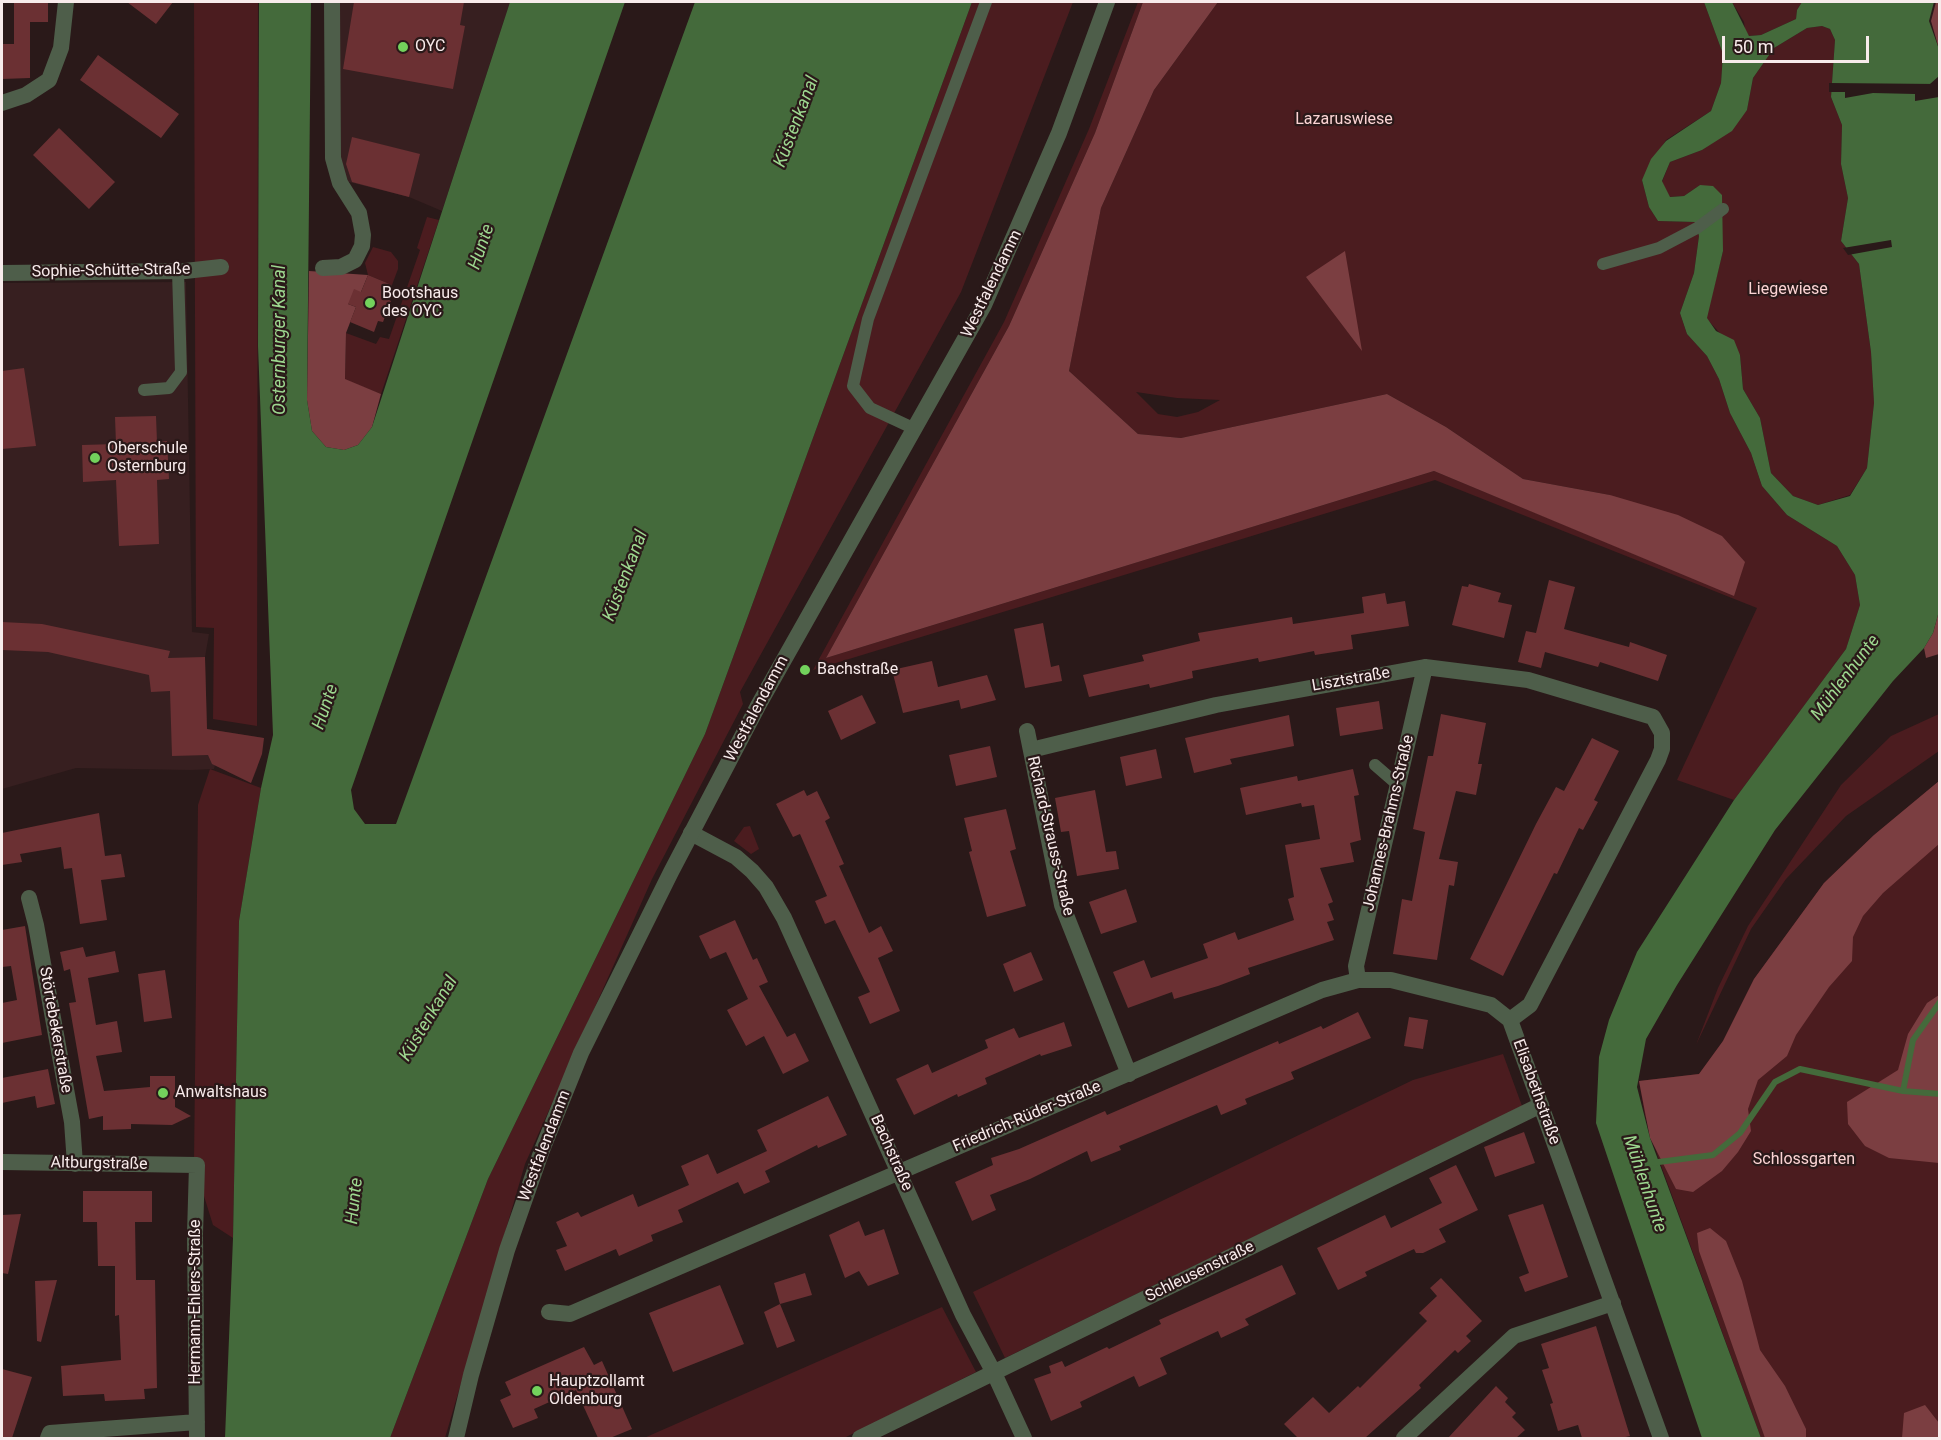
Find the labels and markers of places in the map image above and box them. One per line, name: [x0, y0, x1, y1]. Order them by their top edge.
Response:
place label: OYC: [415, 37, 445, 57]
marker: OYC: [396, 40, 410, 54]
place label: Bootshaus des OYC: [382, 284, 458, 322]
marker: Bootshaus des OYC: [363, 296, 377, 310]
place label: Oberschule Osternburg: [107, 439, 188, 477]
marker: Oberschule Osternburg: [88, 451, 102, 465]
place label: Bachstraße: [817, 660, 898, 680]
marker: Bachstraße: [798, 663, 812, 677]
place label: Anwaltshaus: [175, 1083, 267, 1103]
marker: Anwaltshaus: [156, 1086, 170, 1100]
place label: Hauptzollamt Oldenburg: [549, 1372, 645, 1410]
marker: Hauptzollamt Oldenburg: [530, 1384, 544, 1398]

